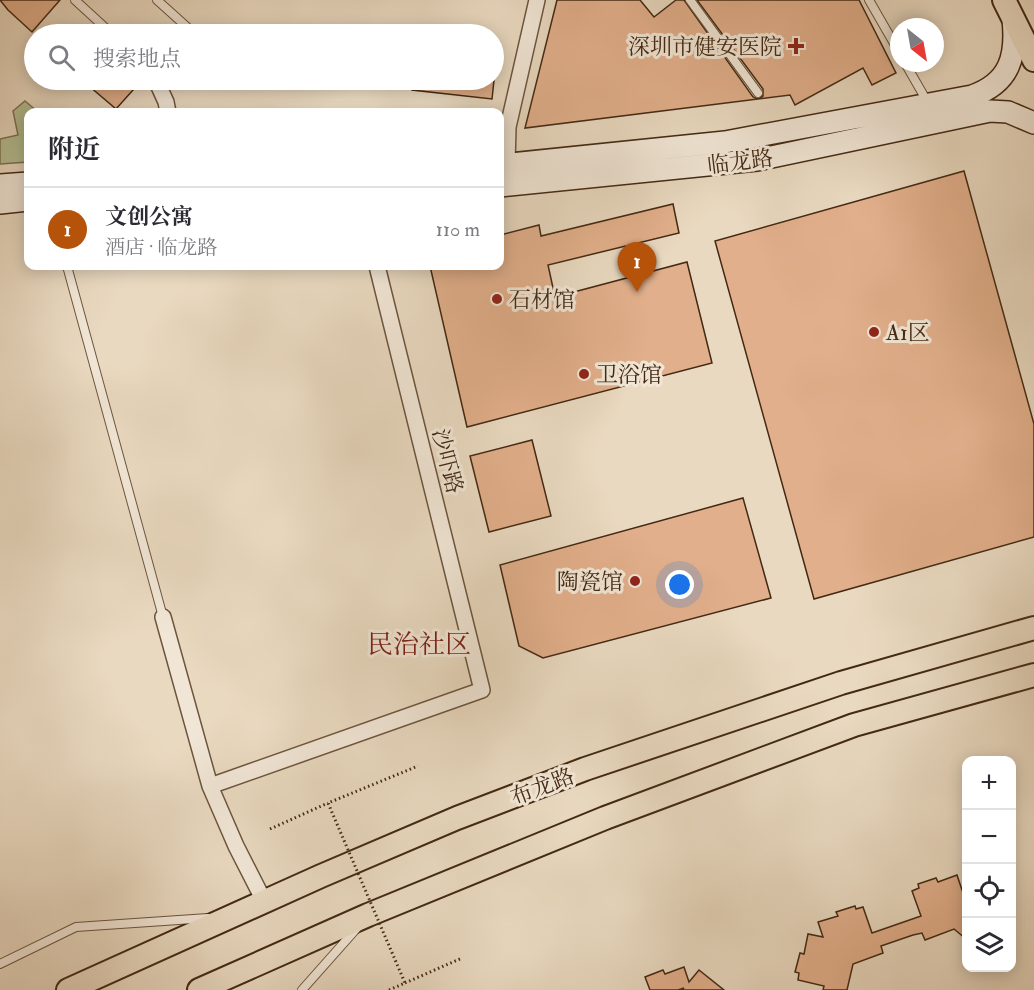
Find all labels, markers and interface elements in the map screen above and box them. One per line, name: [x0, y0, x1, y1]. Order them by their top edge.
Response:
north arrow: [890, 18, 944, 72]
search box: [24, 24, 504, 90]
place label: 深圳市健安医院: [628, 33, 782, 61]
marker: 深圳市健安医院: [787, 37, 805, 55]
icon: search: [45, 41, 78, 74]
text: 搜索地点: [93, 45, 181, 73]
text: 附近: [48, 134, 100, 166]
street label: 临龙路: [706, 144, 775, 180]
text: 文创公寓: [105, 203, 193, 231]
text: 1: [64, 217, 71, 242]
text: 110 m: [436, 217, 480, 242]
text: 酒店 · 临龙路: [105, 235, 217, 260]
pin: 1: [618, 242, 656, 292]
place label: 石材馆: [509, 286, 575, 314]
marker: 石材馆: [490, 292, 504, 306]
place label: A1区: [885, 319, 930, 347]
marker: A1区: [867, 325, 881, 339]
place label: 卫浴馆: [596, 361, 662, 389]
marker: 卫浴馆: [577, 367, 591, 381]
street label: 沙吓路: [425, 426, 469, 497]
place label: 陶瓷馆: [557, 568, 623, 596]
your location: [665, 570, 694, 599]
marker: 陶瓷馆: [628, 574, 642, 588]
district label: 民治社区: [367, 629, 471, 661]
map controls: [962, 756, 1016, 972]
button: +: [962, 756, 1016, 810]
street label: 布龙路: [507, 762, 578, 812]
button: −: [962, 810, 1016, 864]
button: locate: [962, 864, 1016, 918]
button: layers: [962, 918, 1016, 972]

